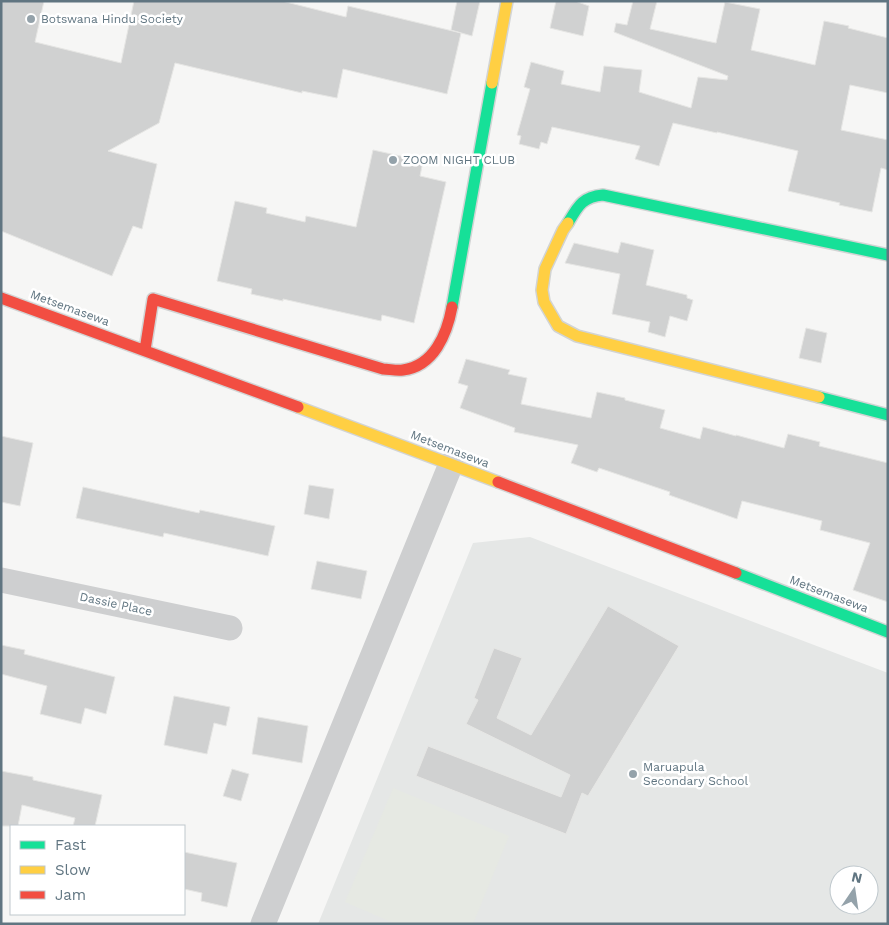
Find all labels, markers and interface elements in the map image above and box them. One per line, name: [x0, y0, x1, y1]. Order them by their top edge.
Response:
place label: Botswana Hindu Society: [41, 12, 184, 26]
marker: Botswana Hindu Society: [25, 13, 37, 25]
place label: ZOOM NIGHT CLUB: [403, 153, 515, 167]
marker: ZOOM NIGHT CLUB: [387, 154, 399, 166]
street label: Metsemasewa: [29, 287, 112, 329]
street label: Metsemasewa: [409, 428, 492, 471]
street label: Metsemasewa: [788, 573, 871, 616]
street label: Dassie Place: [78, 589, 154, 619]
place label: Maruapula Secondary School: [643, 760, 748, 788]
marker: Maruapula Secondary School: [627, 768, 639, 780]
legend: [10, 825, 185, 915]
text: Fast: [55, 836, 87, 854]
text: Slow: [55, 861, 91, 879]
north arrow: [829, 865, 879, 915]
text: N: [850, 868, 864, 886]
text: Jam: [55, 886, 86, 904]

